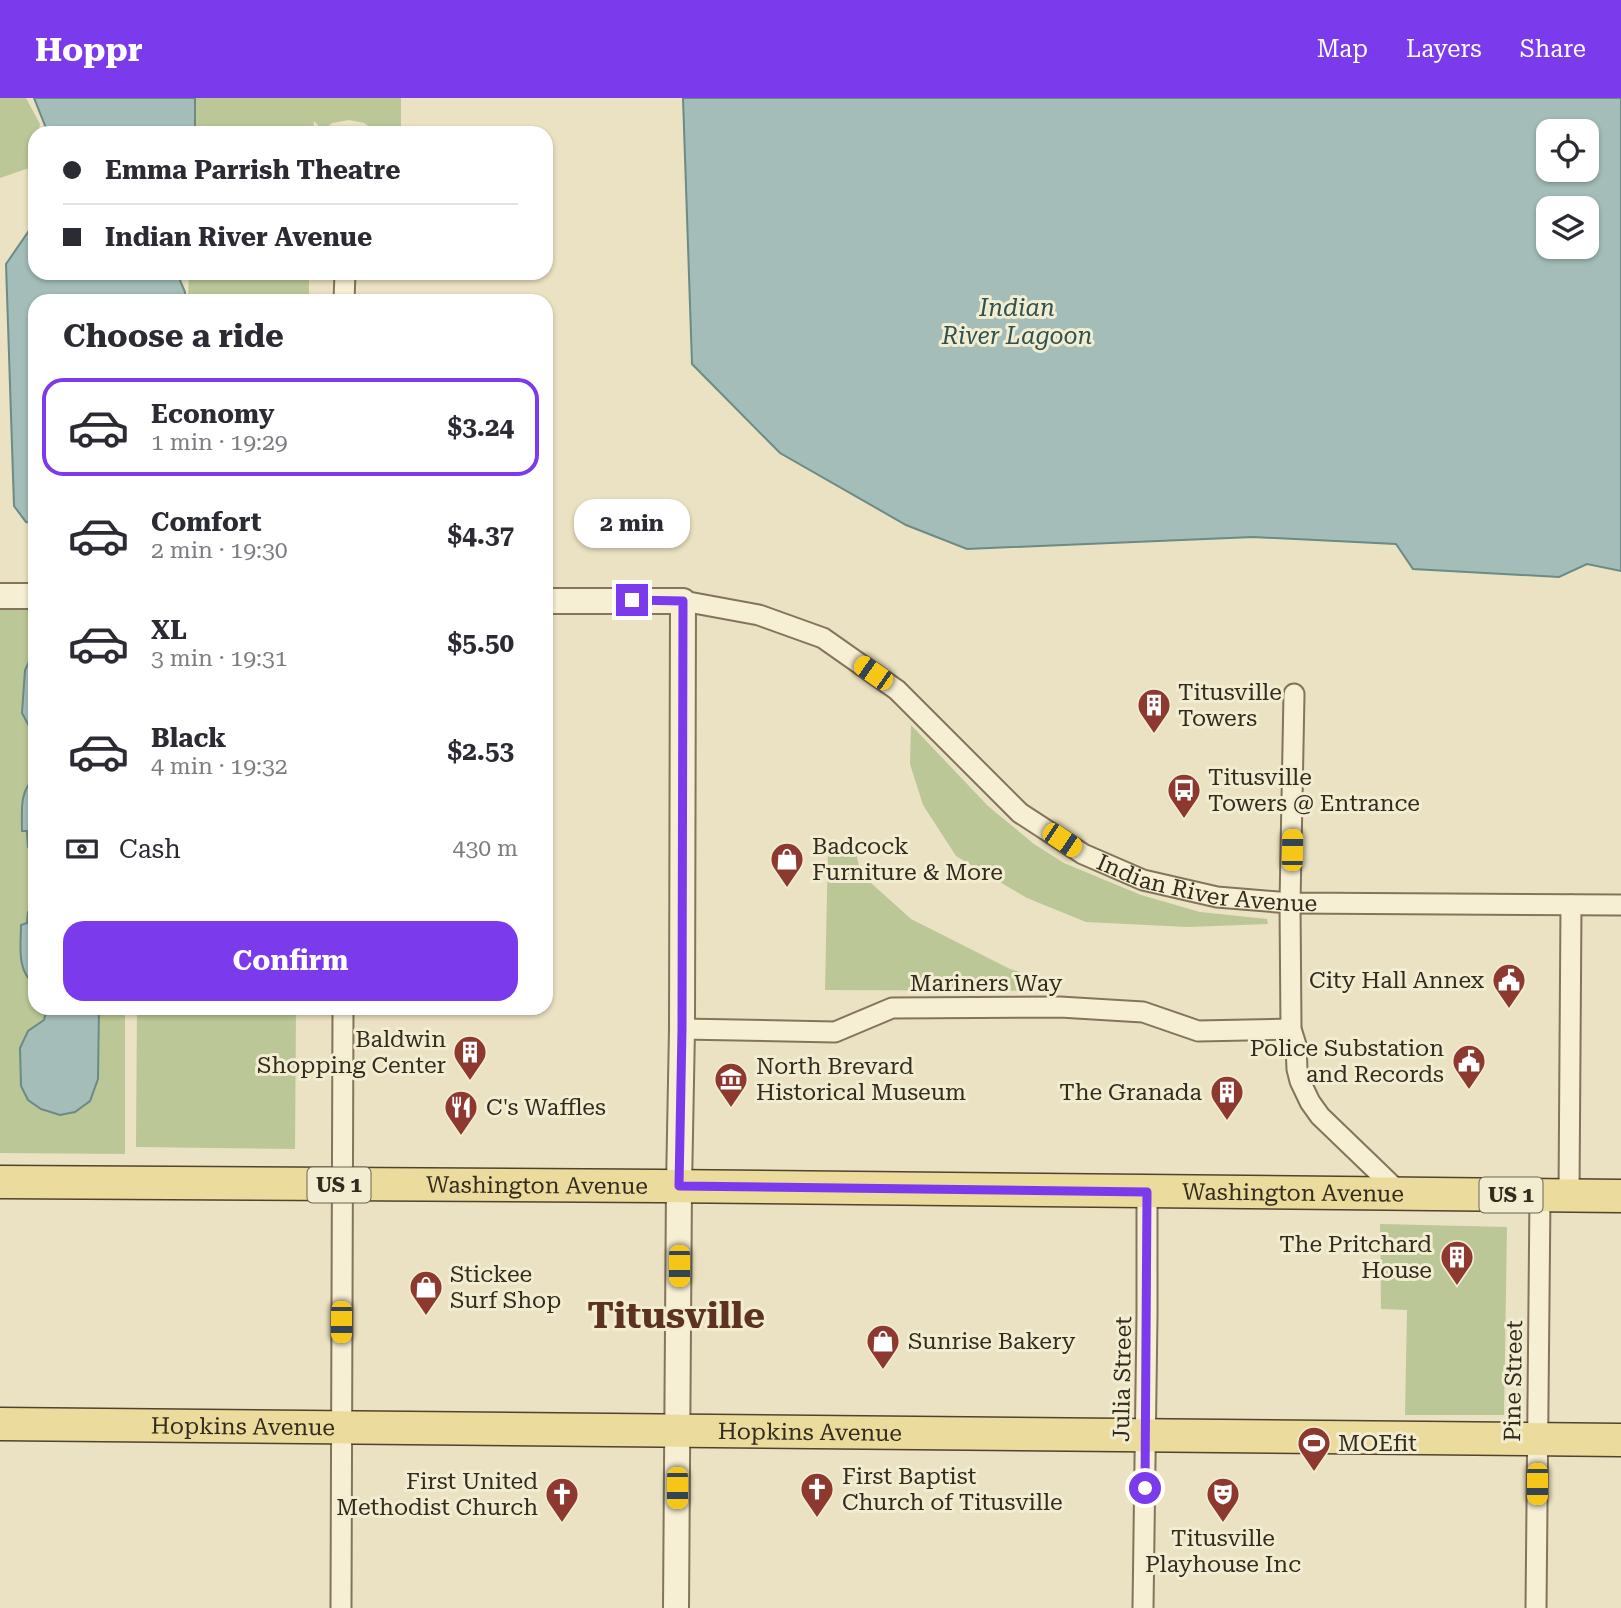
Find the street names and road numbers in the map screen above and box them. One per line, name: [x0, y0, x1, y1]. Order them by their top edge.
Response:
street label: Indian River Avenue: [1093, 849, 1317, 917]
street label: Mariners Way: [910, 970, 1063, 997]
road number: US 1: [308, 1168, 370, 1202]
street label: Washington Avenue: [426, 1172, 648, 1200]
street label: Washington Avenue: [1182, 1178, 1404, 1208]
road number: US 1: [1480, 1178, 1542, 1212]
street label: Julia Street: [1108, 1316, 1137, 1442]
street label: Pine Street: [1499, 1320, 1528, 1442]
street label: Hopkins Avenue: [151, 1412, 335, 1441]
street label: Hopkins Avenue: [718, 1418, 902, 1447]

